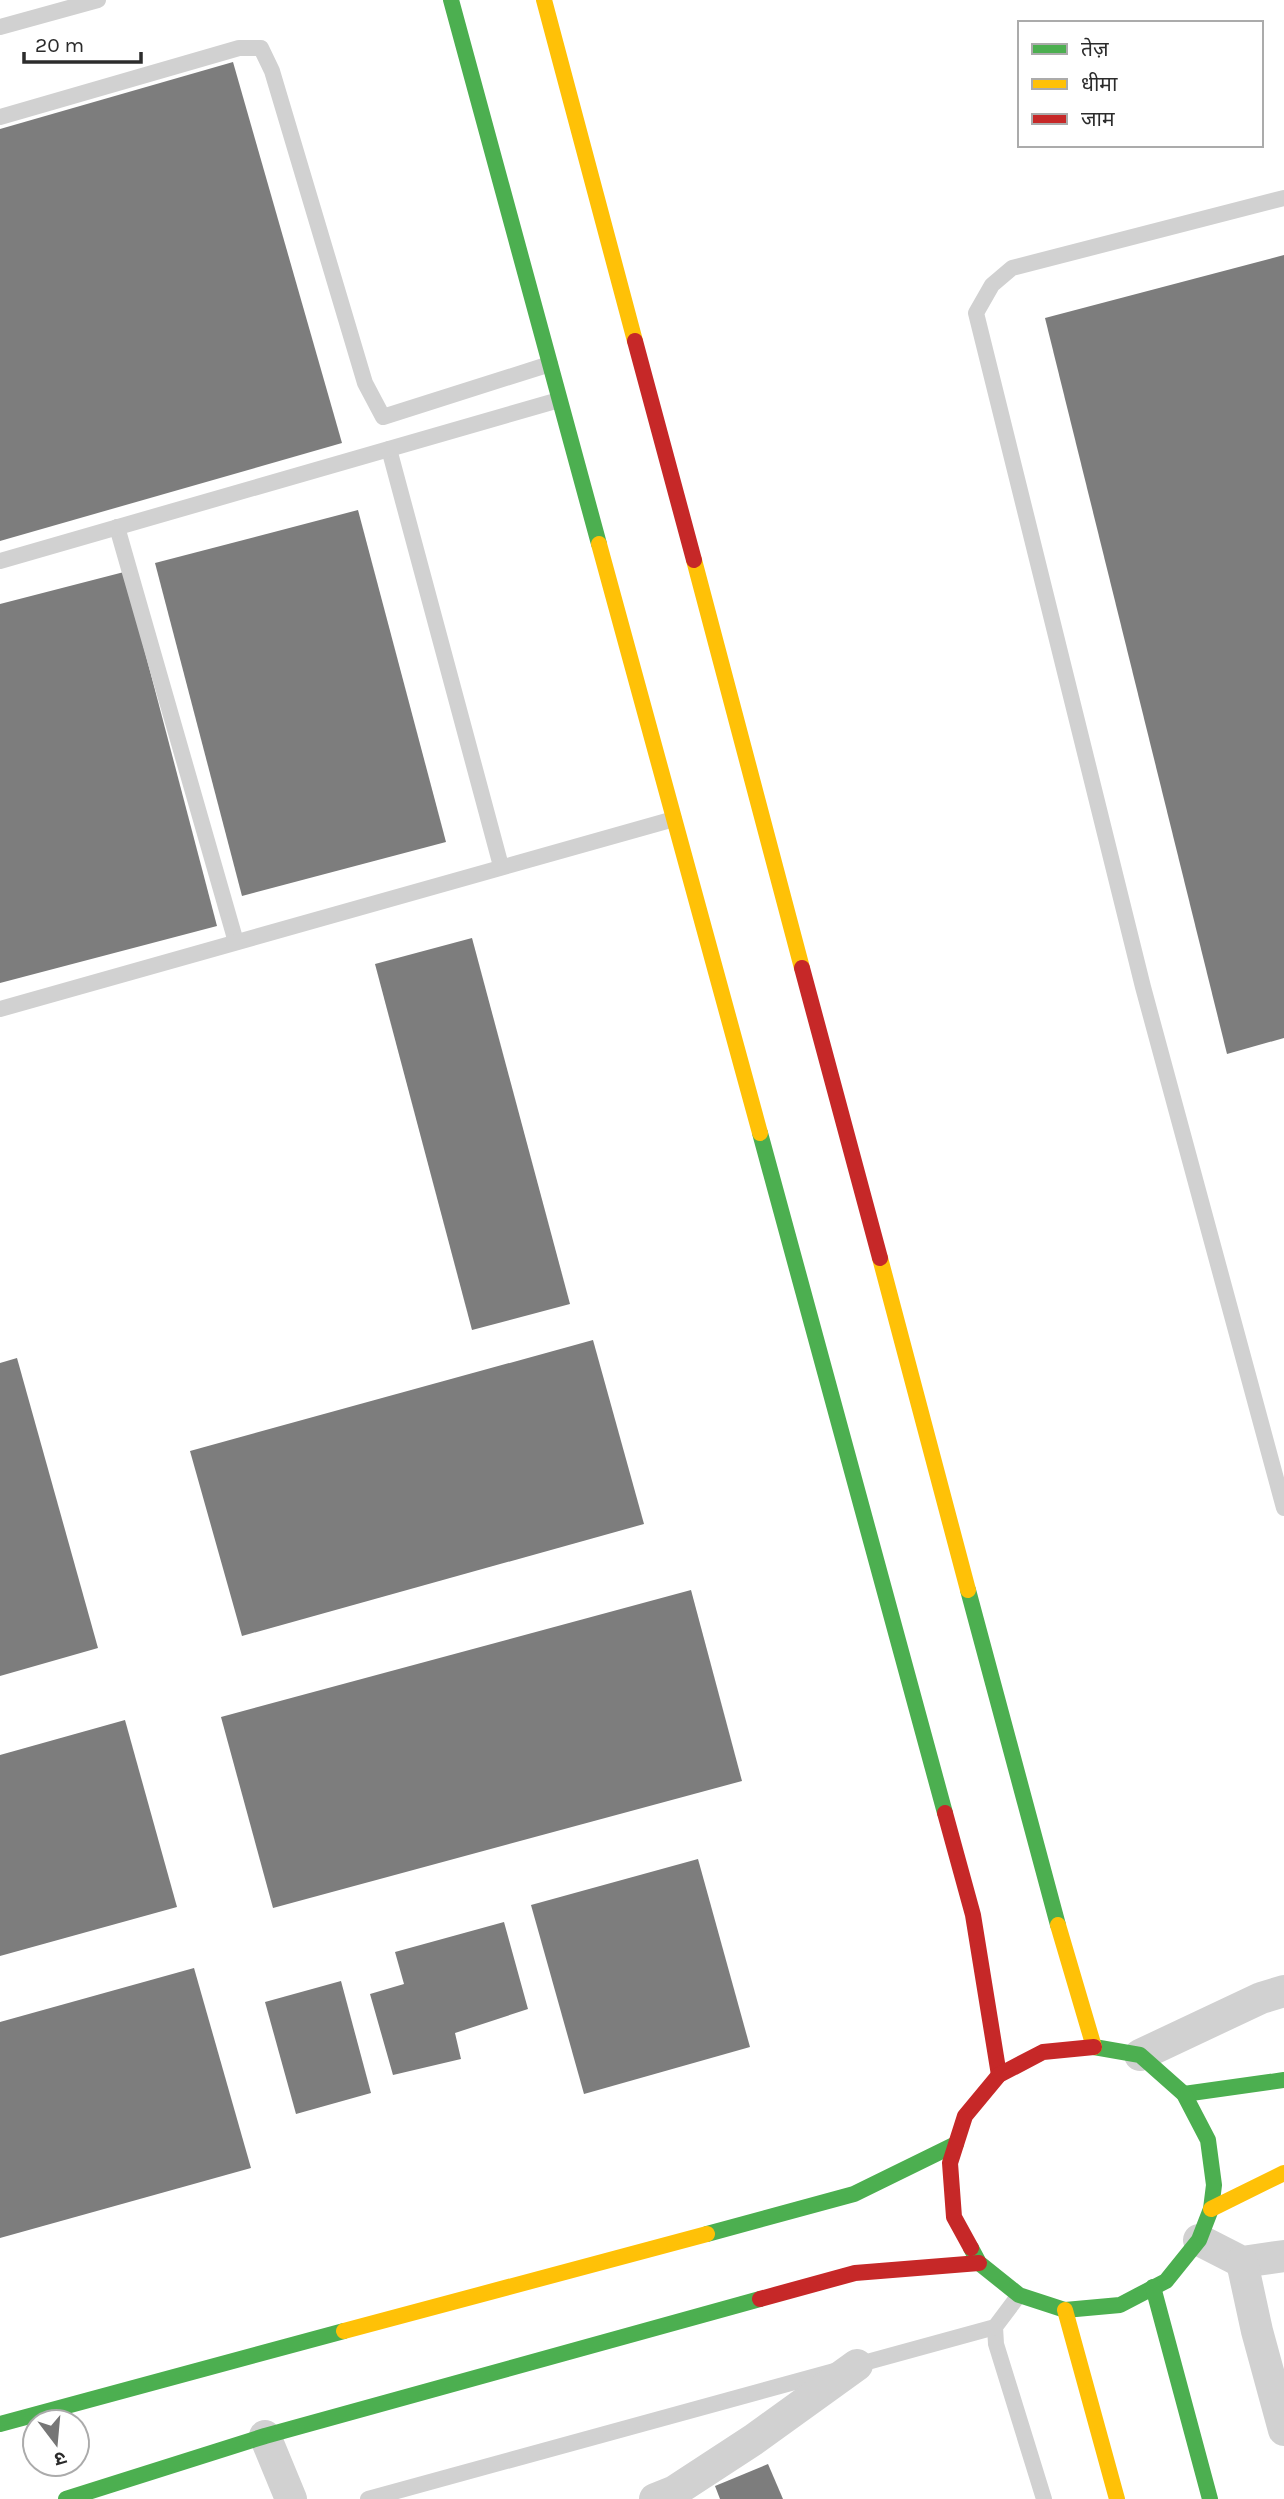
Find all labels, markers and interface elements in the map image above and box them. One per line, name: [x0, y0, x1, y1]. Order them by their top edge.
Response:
scale bar: [24, 21, 142, 65]
legend: [1018, 21, 1263, 147]
text: 20 m: [35, 33, 84, 57]
text: तेज़: [1081, 37, 1109, 61]
text: धीमा: [1081, 72, 1118, 96]
text: जाम: [1081, 107, 1115, 131]
north arrow: [21, 2408, 91, 2478]
text: उ: [51, 2446, 69, 2471]

